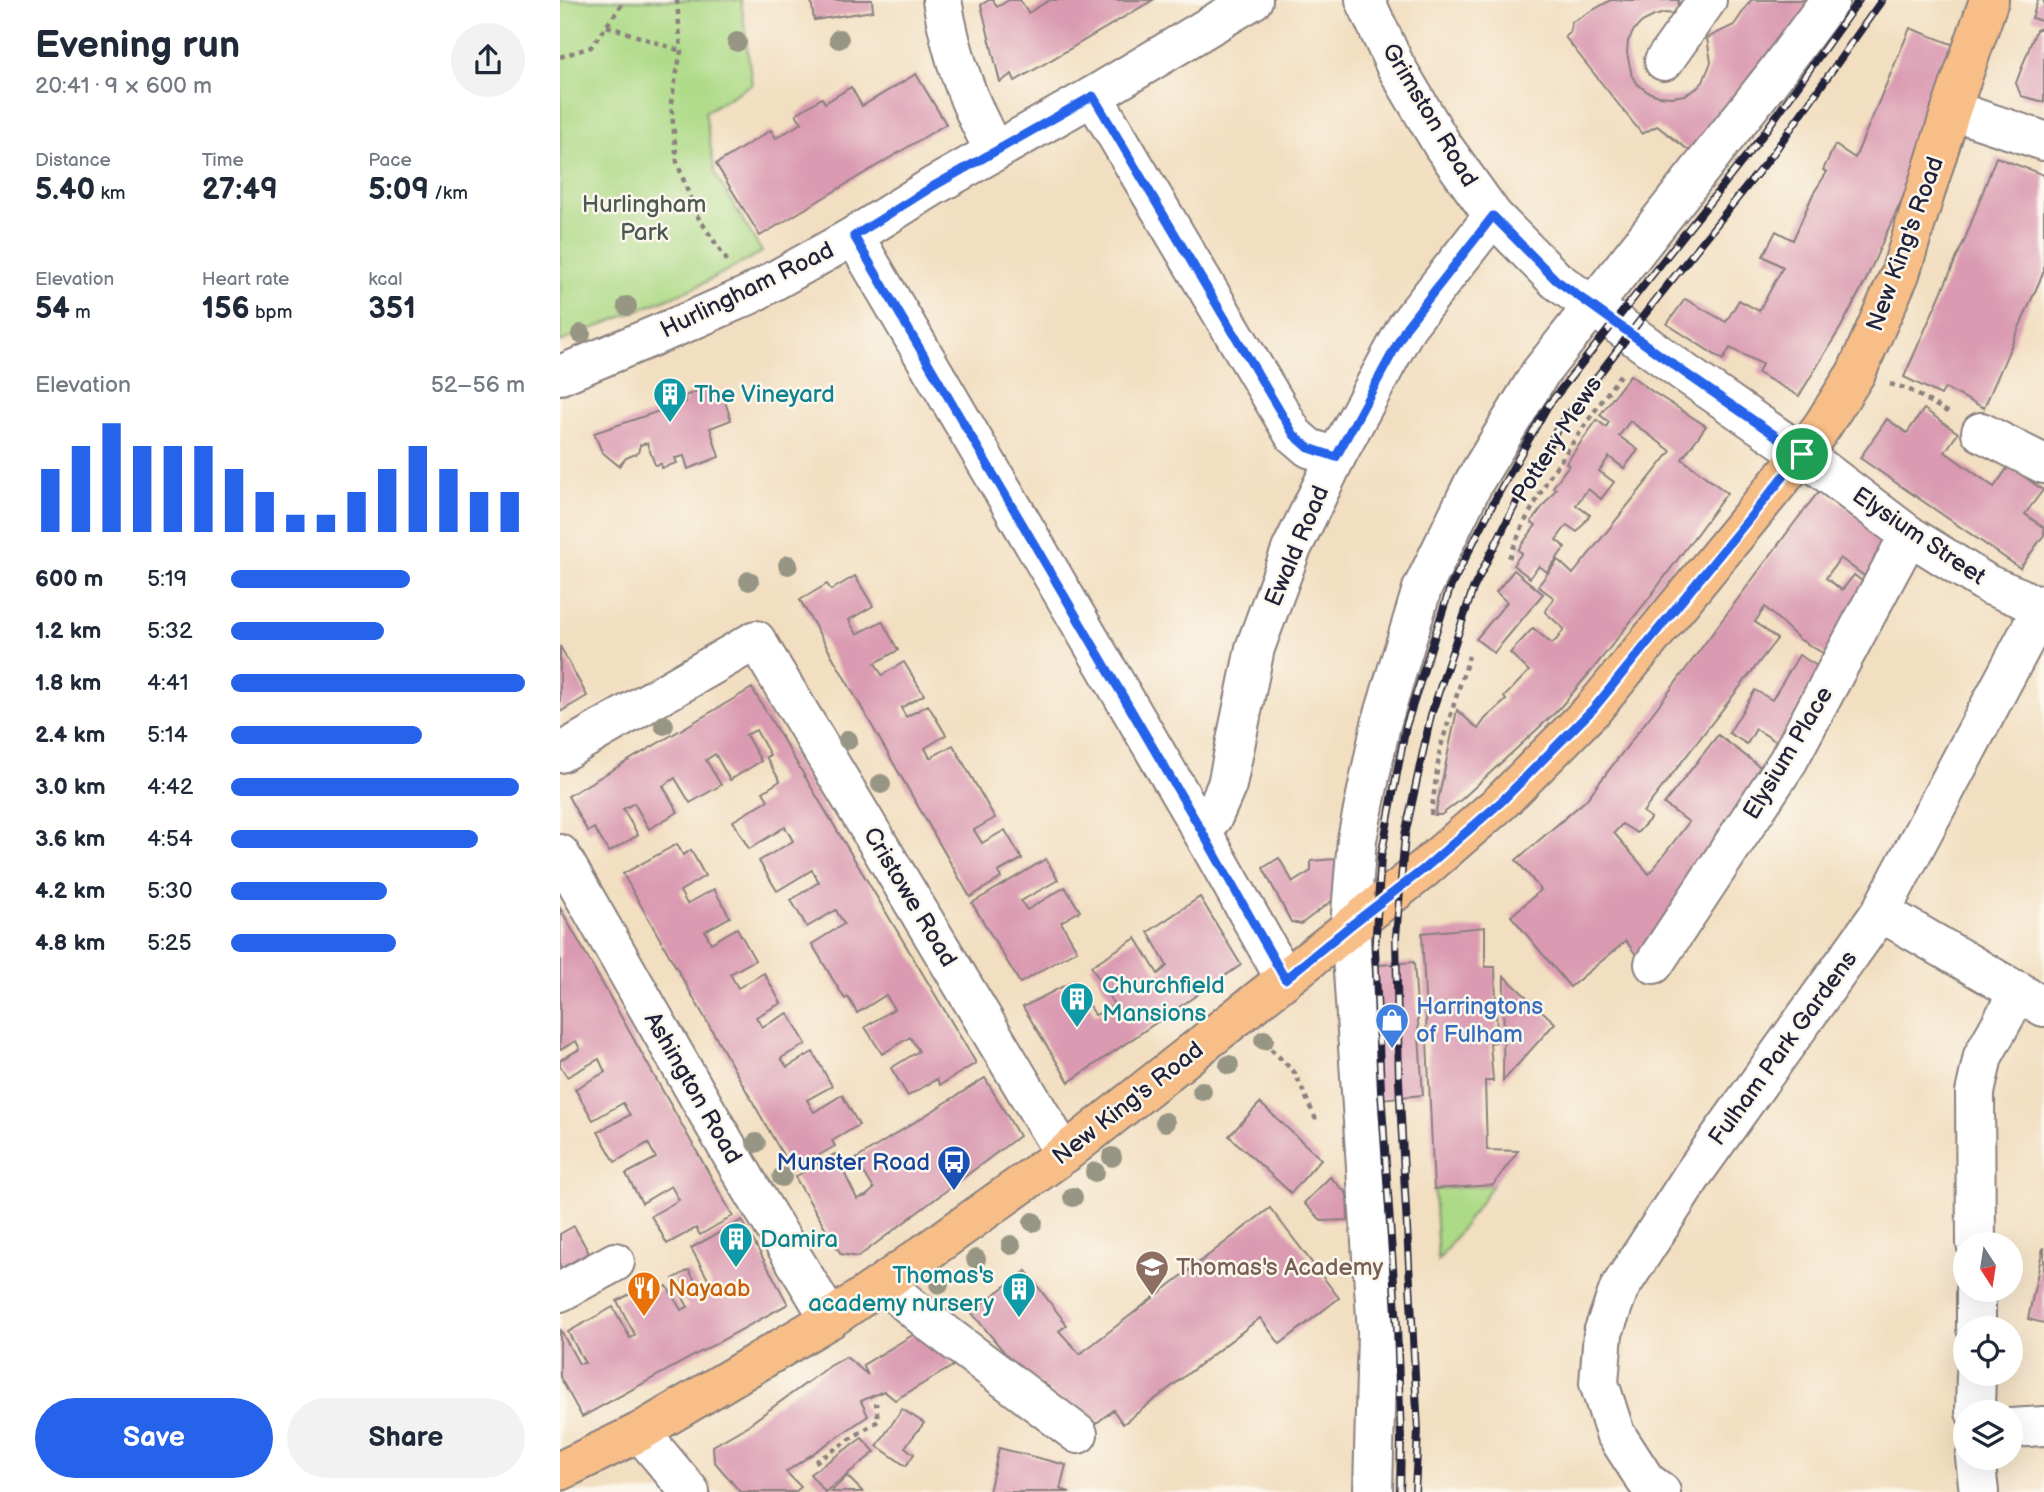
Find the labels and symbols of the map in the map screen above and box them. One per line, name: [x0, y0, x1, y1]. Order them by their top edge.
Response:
street label: Grimston Road: [1376, 38, 1484, 192]
street label: New King's Road: [1860, 153, 1950, 335]
park label: Hurlingham Park: [582, 190, 706, 247]
street label: Hurlingham Road: [656, 236, 838, 344]
street label: Pottery Mews: [1506, 371, 1609, 507]
building icon: The Vineyard: [651, 375, 689, 424]
place label: The Vineyard: [694, 380, 835, 409]
pin: [1772, 424, 1832, 484]
street label: Ewald Road: [1259, 481, 1335, 611]
street label: Elysium Street: [1847, 481, 1992, 592]
street label: Elysium Place: [1737, 681, 1839, 825]
street label: Cristowe Road: [857, 822, 963, 972]
street label: Fulham Park Gardens: [1703, 945, 1863, 1151]
place label: Churchfield Mansions: [1102, 971, 1225, 1028]
building icon: Churchfield Mansions: [1058, 980, 1096, 1029]
place label: Harringtons of Fulham: [1416, 992, 1543, 1049]
shop icon: Harringtons of Fulham: [1373, 1001, 1411, 1050]
street label: Ashington Road: [638, 1007, 748, 1169]
street label: New King's Road: [1047, 1035, 1209, 1171]
bus stop icon: Munster Road: [935, 1143, 973, 1192]
place label: Munster Road: [776, 1148, 930, 1177]
building icon: Damira: [717, 1220, 755, 1269]
place label: Damira: [760, 1225, 838, 1254]
north arrow: [1953, 1232, 2023, 1302]
school or university icon: Thomas's Academy: [1133, 1248, 1171, 1297]
place label: Thomas's Academy: [1176, 1253, 1383, 1282]
place label: Thomas's academy nursery: [808, 1261, 994, 1318]
restaurant icon: Nayaab: [625, 1269, 663, 1318]
building icon: Thomas's academy nursery: [1000, 1270, 1038, 1319]
place label: Nayaab: [668, 1274, 751, 1303]

